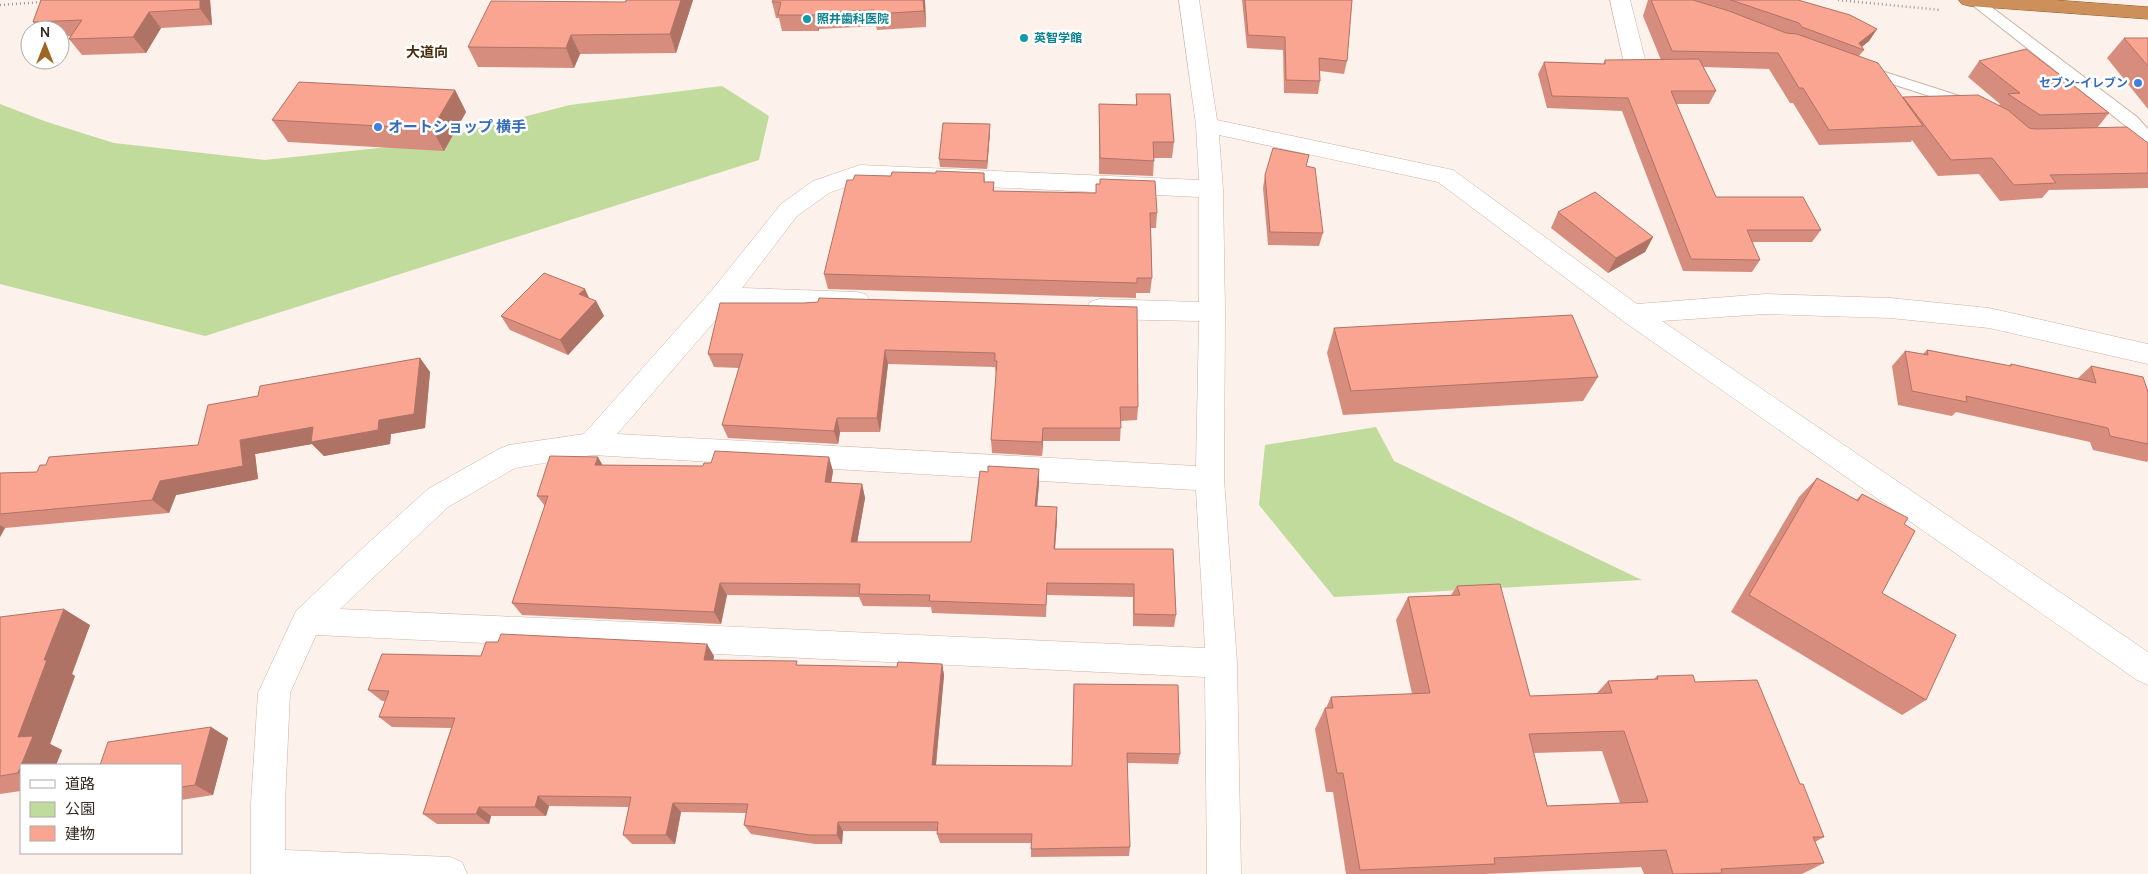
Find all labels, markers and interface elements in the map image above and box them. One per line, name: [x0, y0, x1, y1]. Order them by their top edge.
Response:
place label: 照井歯科医院: [817, 10, 889, 27]
marker: 照井歯科医院: [801, 13, 813, 25]
north arrow: [20, 20, 70, 70]
text: N: [40, 22, 50, 41]
place label: 英智学館: [1034, 29, 1082, 46]
marker: 英智学館: [1018, 32, 1030, 44]
district label: 大道向: [406, 42, 448, 61]
place label: セブン-イレブン: [2039, 74, 2128, 91]
marker: セブン-イレブン: [2132, 77, 2144, 89]
place label: オートショップ 横手: [388, 116, 526, 137]
marker: オートショップ 横手: [372, 121, 384, 133]
legend: [20, 764, 182, 854]
text: 道路: [65, 773, 95, 794]
text: 公園: [65, 798, 95, 819]
text: 建物: [65, 823, 95, 844]

